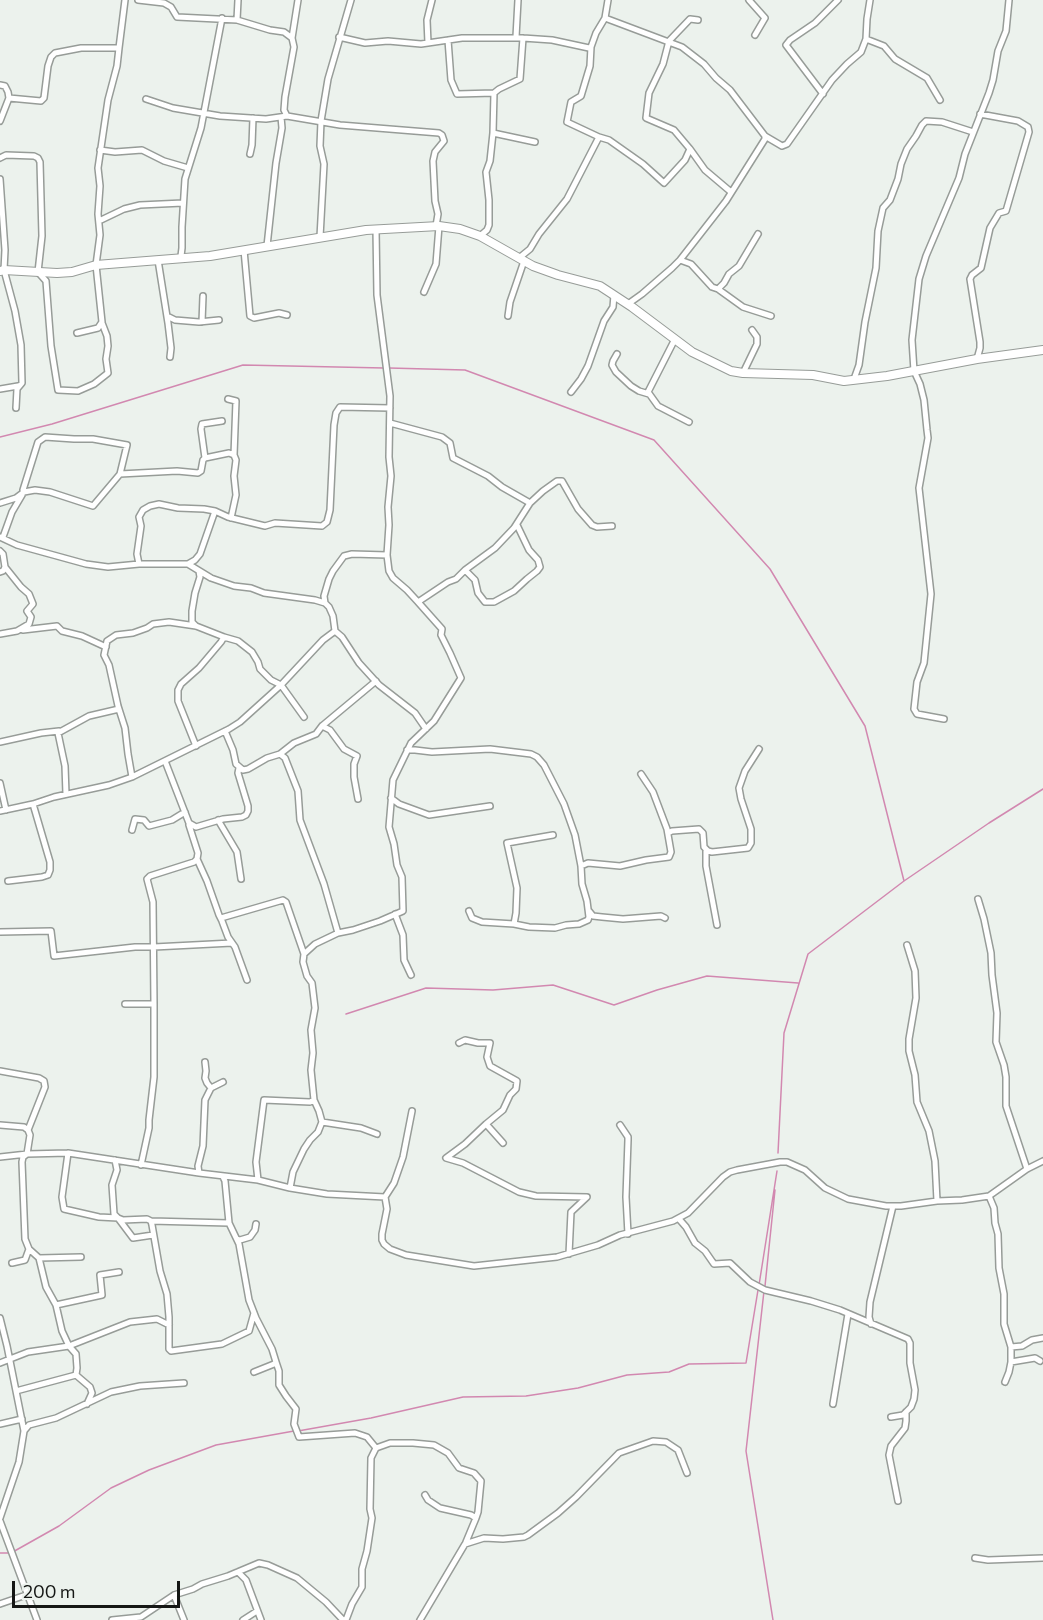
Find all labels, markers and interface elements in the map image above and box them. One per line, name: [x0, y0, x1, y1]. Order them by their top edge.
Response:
scale bar: [15, 1569, 183, 1607]
text: 200 m: [23, 1580, 76, 1602]

